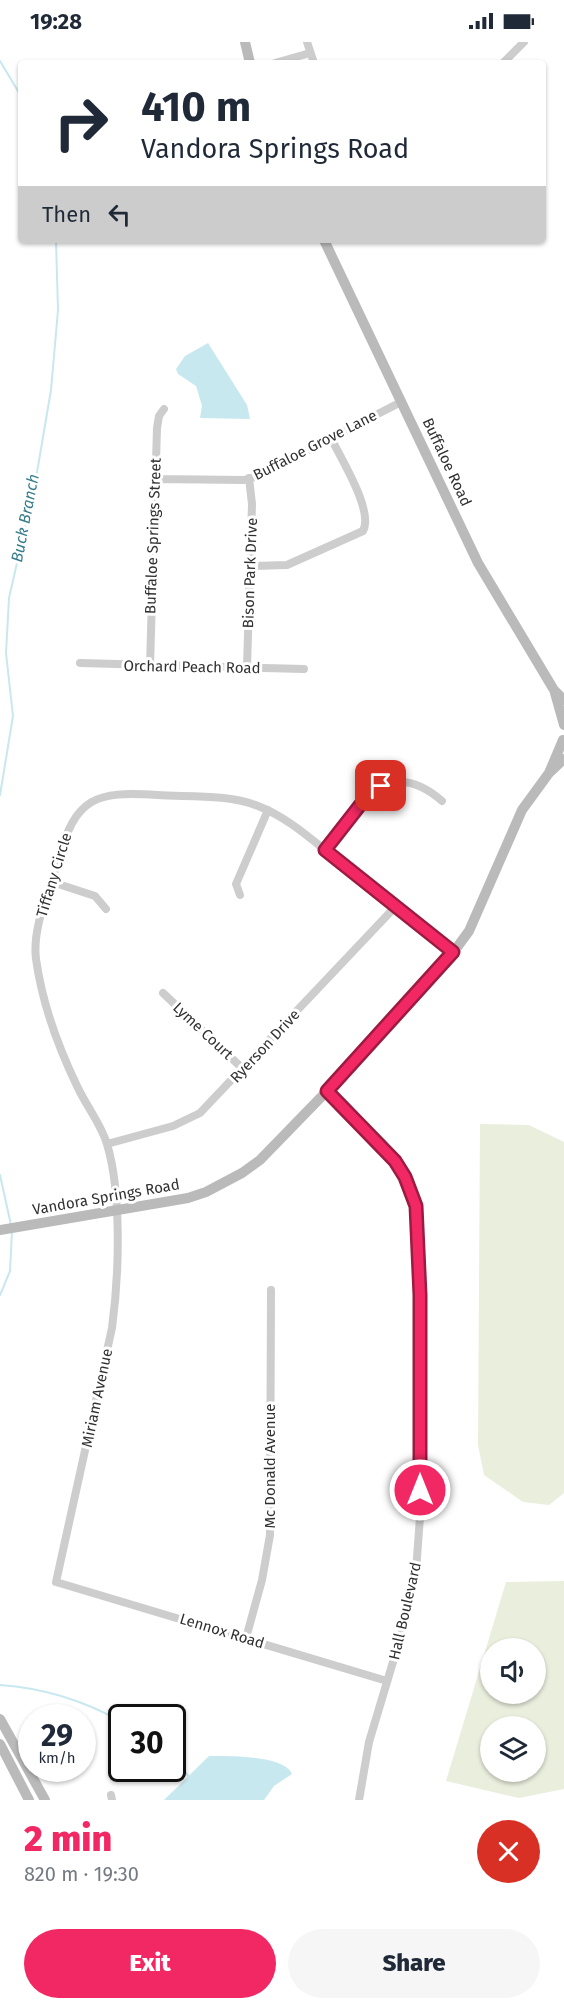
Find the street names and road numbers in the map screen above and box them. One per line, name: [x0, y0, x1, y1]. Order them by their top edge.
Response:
street label: Buffaloe Grove Lane: [250, 406, 380, 484]
street label: Buffaloe Road: [419, 415, 475, 509]
street label: Buffaloe Springs Street: [141, 457, 165, 614]
street label: Bison Park Drive: [239, 517, 261, 629]
street label: Orchard Peach Road: [123, 657, 261, 677]
street label: Tiffany Circle: [33, 831, 75, 919]
street label: Lyme Court: [169, 999, 237, 1064]
street label: Ryerson Drive: [226, 1006, 304, 1086]
street label: Vandora Springs Road: [31, 1175, 181, 1219]
street label: Miriam Avenue: [78, 1347, 116, 1449]
street label: Mc Donald Avenue: [261, 1403, 279, 1529]
street label: Hall Boulevard: [385, 1560, 425, 1662]
street label: Lennox Road: [178, 1610, 266, 1652]

